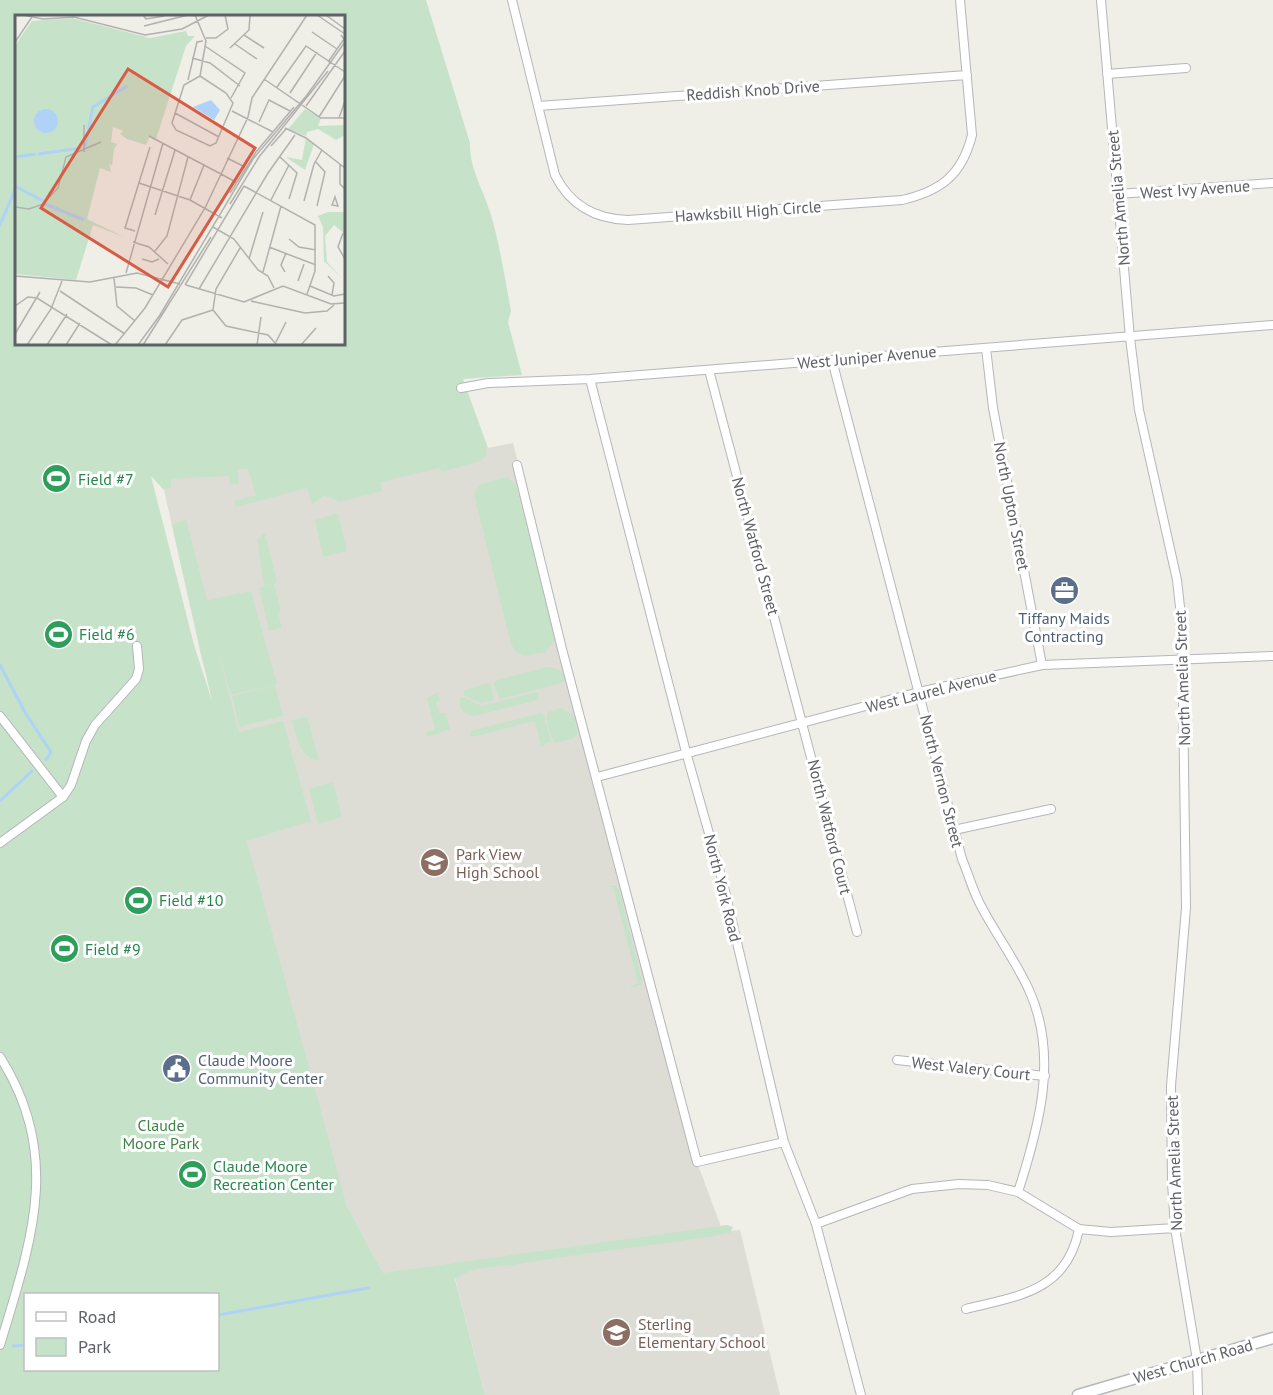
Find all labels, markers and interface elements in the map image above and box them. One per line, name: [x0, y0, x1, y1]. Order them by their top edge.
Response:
inset map: [15, 15, 345, 345]
street label: Reddish Knob Drive: [686, 75, 820, 105]
street label: North Amelia Street: [1102, 129, 1134, 266]
street label: West Ivy Avenue: [1139, 175, 1251, 203]
street label: Hawksbill High Circle: [674, 196, 822, 226]
street label: West Juniper Avenue: [797, 341, 937, 373]
street label: North Upton Street: [990, 440, 1034, 573]
sports icon: Field #7: [41, 463, 73, 495]
place label: Field #7: [78, 469, 134, 489]
street label: North Watford Street: [728, 475, 784, 618]
office icon: Tiffany Maids Contracting: [1048, 574, 1080, 606]
place label: Tiffany Maids Contracting: [1018, 608, 1110, 646]
street label: North Amelia Street: [1170, 609, 1194, 746]
sports icon: Field #6: [42, 618, 74, 650]
place label: Field #6: [79, 624, 135, 644]
street label: West Laurel Avenue: [864, 665, 998, 717]
street label: North Vernon Street: [916, 713, 968, 850]
street label: North Watford Court: [804, 757, 857, 897]
street label: North York Road: [700, 832, 746, 944]
place label: Park View High School: [456, 844, 539, 882]
school or university icon: Park View High School: [419, 847, 451, 879]
sports icon: Field #10: [122, 884, 154, 916]
place label: Field #10: [159, 890, 224, 910]
sports icon: Field #9: [48, 933, 80, 965]
place label: Field #9: [85, 939, 141, 959]
place label: Claude Moore Community Center: [198, 1050, 324, 1088]
street label: West Valery Court: [911, 1052, 1032, 1084]
public building icon: Claude Moore Community Center: [161, 1053, 193, 1085]
street label: North Amelia Street: [1162, 1094, 1186, 1231]
park label: Claude Moore Park: [122, 1115, 200, 1153]
place label: Claude Moore Recreation Center: [213, 1156, 335, 1194]
sports icon: Claude Moore Recreation Center: [176, 1159, 208, 1191]
legend: [24, 1293, 219, 1371]
text: Road: [78, 1305, 116, 1328]
place label: Sterling Elementary School: [638, 1314, 766, 1352]
school or university icon: Sterling Elementary School: [601, 1317, 633, 1349]
street label: West Church Road: [1131, 1334, 1255, 1388]
text: Park: [78, 1335, 111, 1358]

